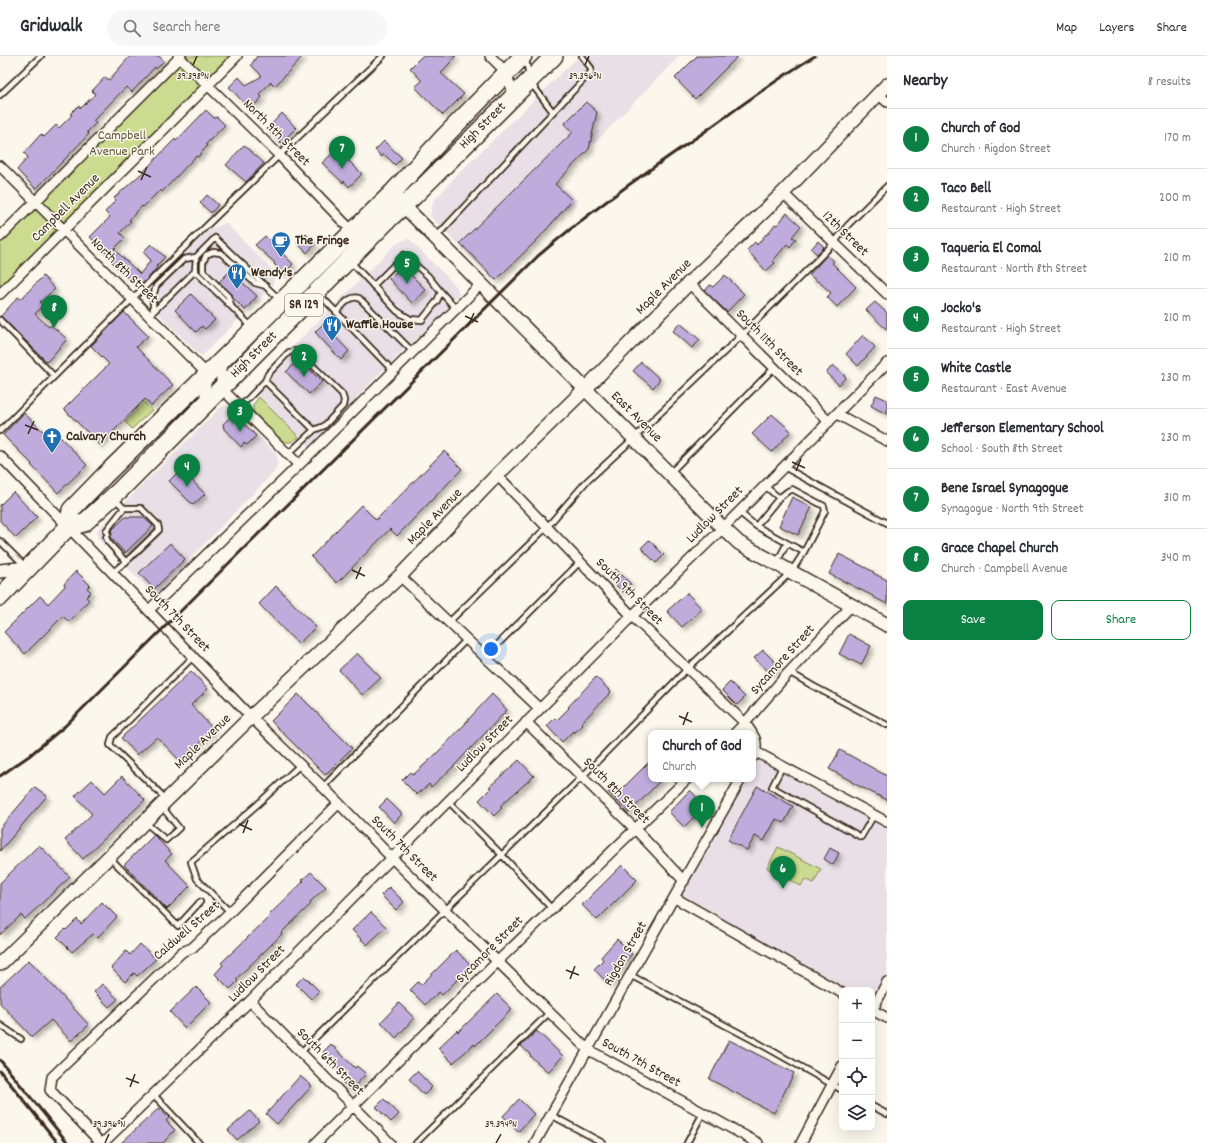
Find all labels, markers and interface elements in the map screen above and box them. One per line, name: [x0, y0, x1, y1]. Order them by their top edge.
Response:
search box: [107, 10, 387, 46]
text: Gridwalk: [20, 14, 83, 41]
icon: search: [121, 17, 143, 39]
text: Search here: [153, 17, 220, 39]
text: Map: [1056, 18, 1077, 38]
text: Layers: [1099, 18, 1134, 38]
text: Share: [1156, 18, 1187, 38]
text: 39.398°N: [177, 70, 209, 84]
text: 39.396°N: [569, 70, 601, 84]
text: Nearby: [903, 70, 947, 94]
text: 8 results: [1148, 73, 1191, 92]
street label: North 9th Street: [238, 95, 314, 171]
street label: High Street: [455, 98, 511, 154]
text: Church of God: [941, 118, 1020, 140]
park label: Campbell Avenue Park: [89, 126, 155, 162]
text: 1: [915, 129, 917, 148]
text: 170 m: [1164, 129, 1191, 148]
pin: 7: [329, 136, 355, 169]
text: Church · Rigdon Street: [941, 140, 1051, 159]
street label: Campbell Avenue: [27, 169, 105, 247]
text: Taco Bell: [941, 178, 991, 200]
text: 2: [913, 189, 919, 208]
text: 200 m: [1159, 189, 1191, 208]
text: Restaurant · High Street: [941, 200, 1061, 219]
street label: 12th Street: [817, 207, 873, 261]
cafe icon: The Fringe: [270, 230, 292, 258]
place label: The Fringe: [295, 231, 349, 251]
street label: North 8th Street: [86, 233, 162, 309]
text: Taqueria El Comal: [941, 238, 1041, 260]
text: 3: [913, 249, 919, 268]
text: 210 m: [1163, 249, 1191, 268]
pin: 5: [394, 251, 420, 284]
street label: Maple Avenue: [631, 254, 697, 320]
text: Restaurant · North 8th Street: [941, 260, 1087, 279]
restaurant icon: Wendy's: [226, 262, 248, 290]
place label: Wendy's: [251, 263, 293, 283]
road number: SR 129: [285, 294, 323, 316]
pin: 8: [41, 295, 67, 328]
text: Jocko's: [941, 298, 981, 320]
street label: South 11th Street: [731, 305, 807, 381]
text: 4: [913, 309, 919, 328]
text: 210 m: [1163, 309, 1191, 328]
restaurant icon: Waffle House: [321, 314, 343, 342]
place label: Waffle House: [346, 315, 413, 335]
text: Restaurant · High Street: [941, 320, 1061, 339]
street label: High Street: [226, 327, 282, 383]
pin: 2: [291, 344, 317, 377]
text: White Castle: [941, 358, 1011, 380]
text: 5: [913, 369, 919, 388]
text: 230 m: [1161, 369, 1191, 388]
text: Restaurant · East Avenue: [941, 380, 1067, 399]
street label: East Avenue: [606, 387, 666, 447]
pin: 3: [227, 399, 253, 432]
text: Jefferson Elementary School: [941, 418, 1104, 440]
church icon: Calvary Church: [41, 426, 63, 454]
place label: Calvary Church: [66, 427, 146, 447]
text: 6: [913, 429, 919, 448]
text: 230 m: [1161, 429, 1191, 448]
text: School · South 8th Street: [941, 440, 1063, 459]
pin: 4: [174, 454, 200, 487]
text: Bene Israel Synagogue: [941, 478, 1068, 500]
street label: Ludlow Street: [682, 482, 748, 548]
street label: Maple Avenue: [403, 484, 467, 550]
text: 7: [914, 489, 918, 508]
text: 310 m: [1163, 489, 1191, 508]
text: Synagogue · North 9th Street: [941, 500, 1084, 519]
text: Grace Chapel Church: [941, 538, 1058, 560]
text: 8: [913, 549, 919, 568]
text: 340 m: [1161, 549, 1191, 568]
street label: South 9th Street: [591, 554, 667, 630]
text: Church · Campbell Avenue: [941, 560, 1067, 579]
street label: South 7th Street: [139, 581, 215, 657]
button: Save: [903, 600, 1043, 640]
button: Share: [1051, 600, 1191, 640]
street label: Sycamore Street: [746, 620, 820, 700]
your location: [481, 639, 501, 659]
street label: Maple Avenue: [170, 710, 236, 774]
street label: Ludlow Street: [452, 711, 518, 777]
popup: [648, 730, 756, 782]
text: Church of God: [662, 736, 742, 758]
street label: South 8th Street: [578, 753, 654, 829]
text: Church: [662, 758, 696, 777]
pin: 1: [689, 795, 715, 828]
street label: South 7th Street: [366, 811, 442, 887]
pin: 6: [770, 856, 796, 889]
street label: Caldwell Street: [149, 896, 225, 966]
street label: Sycamore Street: [452, 912, 528, 988]
street label: Rigdon Street: [599, 918, 653, 990]
street label: Ludlow Street: [224, 941, 290, 1007]
map controls: [839, 987, 875, 1131]
button: +: [839, 987, 875, 1023]
button: −: [839, 1023, 875, 1059]
street label: South 6th Street: [292, 1024, 368, 1100]
street label: South 7th Street: [598, 1033, 684, 1093]
button: locate: [839, 1059, 875, 1095]
button: layers: [839, 1095, 875, 1131]
text: 39.396°N: [93, 1118, 125, 1132]
text: 39.394°N: [485, 1118, 517, 1132]

